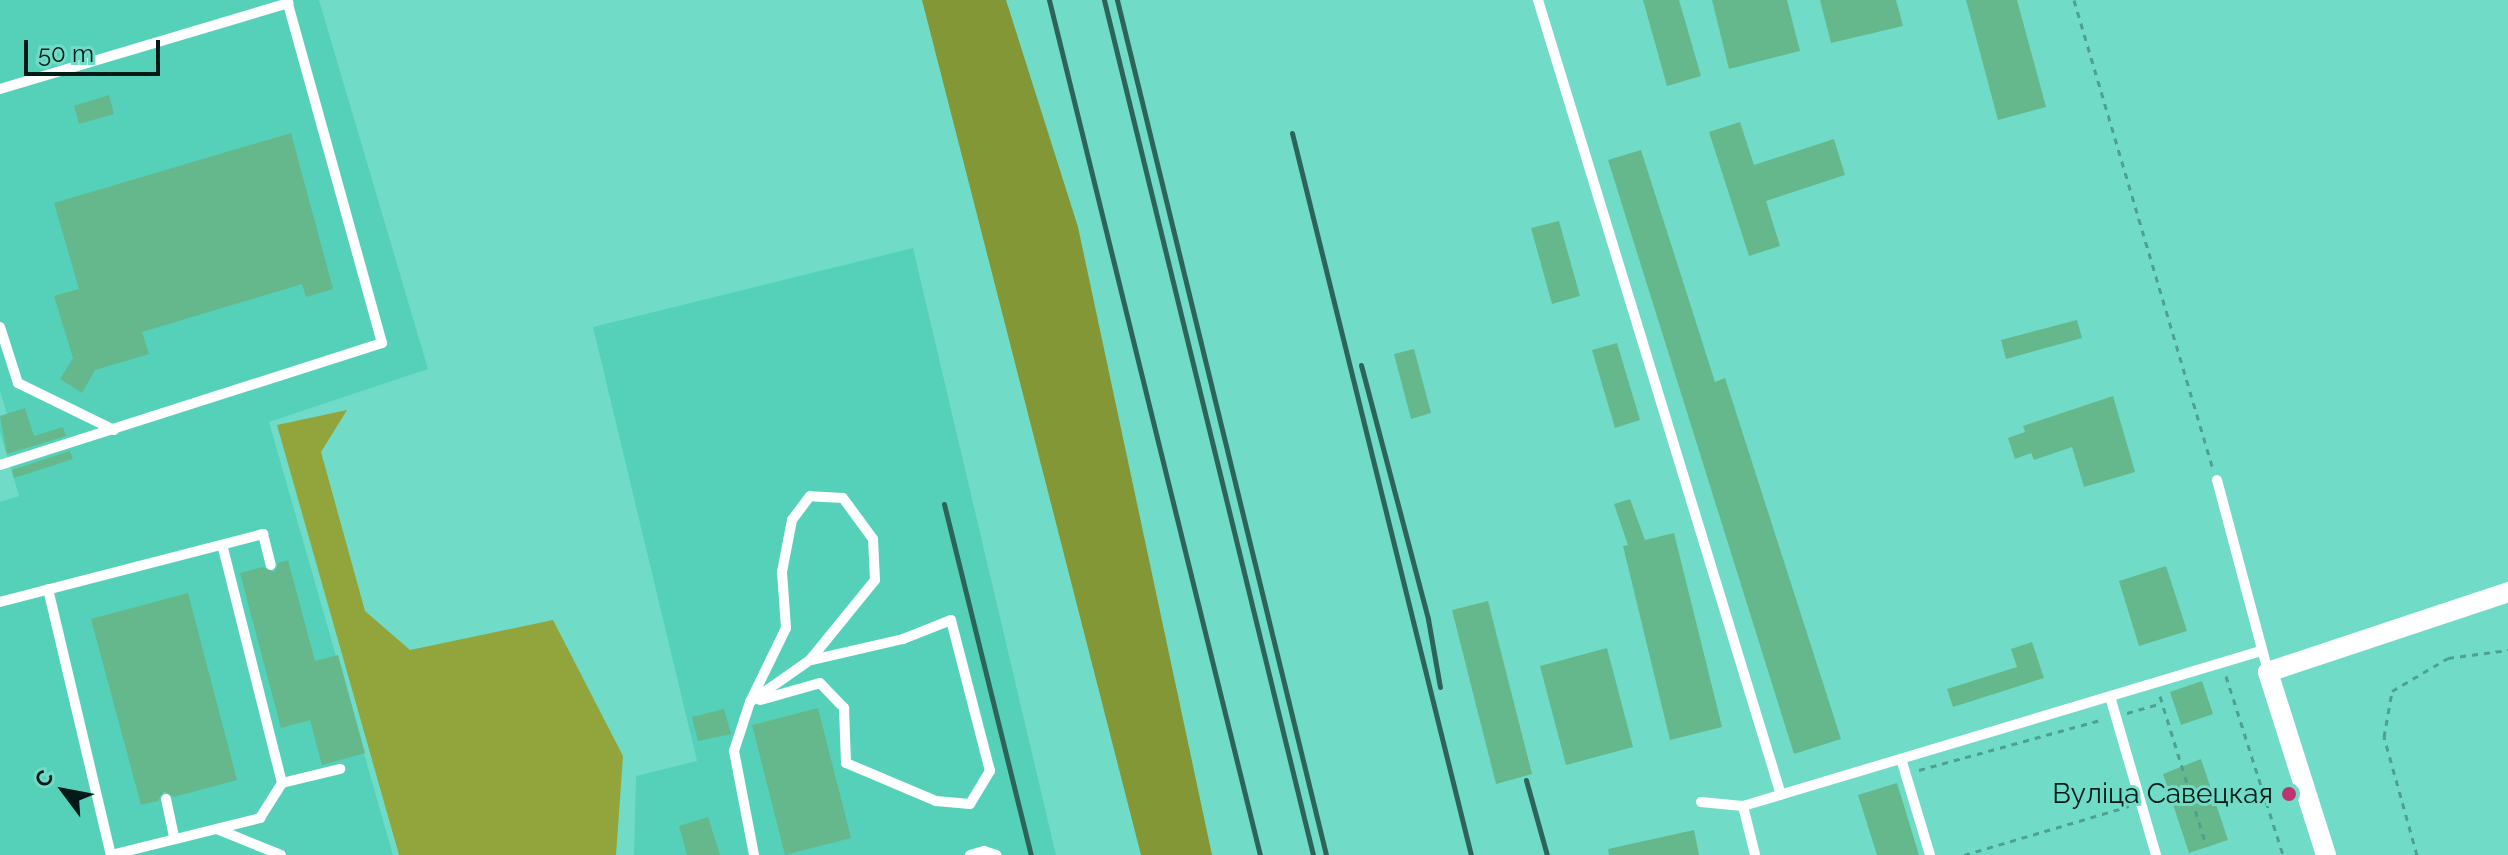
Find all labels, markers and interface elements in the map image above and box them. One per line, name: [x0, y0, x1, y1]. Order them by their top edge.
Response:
scale bar: [28, 24, 164, 74]
text: 50 m: [38, 39, 94, 68]
north arrow: [24, 751, 104, 831]
text: С: [29, 765, 59, 792]
place label: Вуліца Савецкая: [2052, 777, 2273, 811]
marker: Вуліца Савецкая: [2280, 785, 2298, 803]

